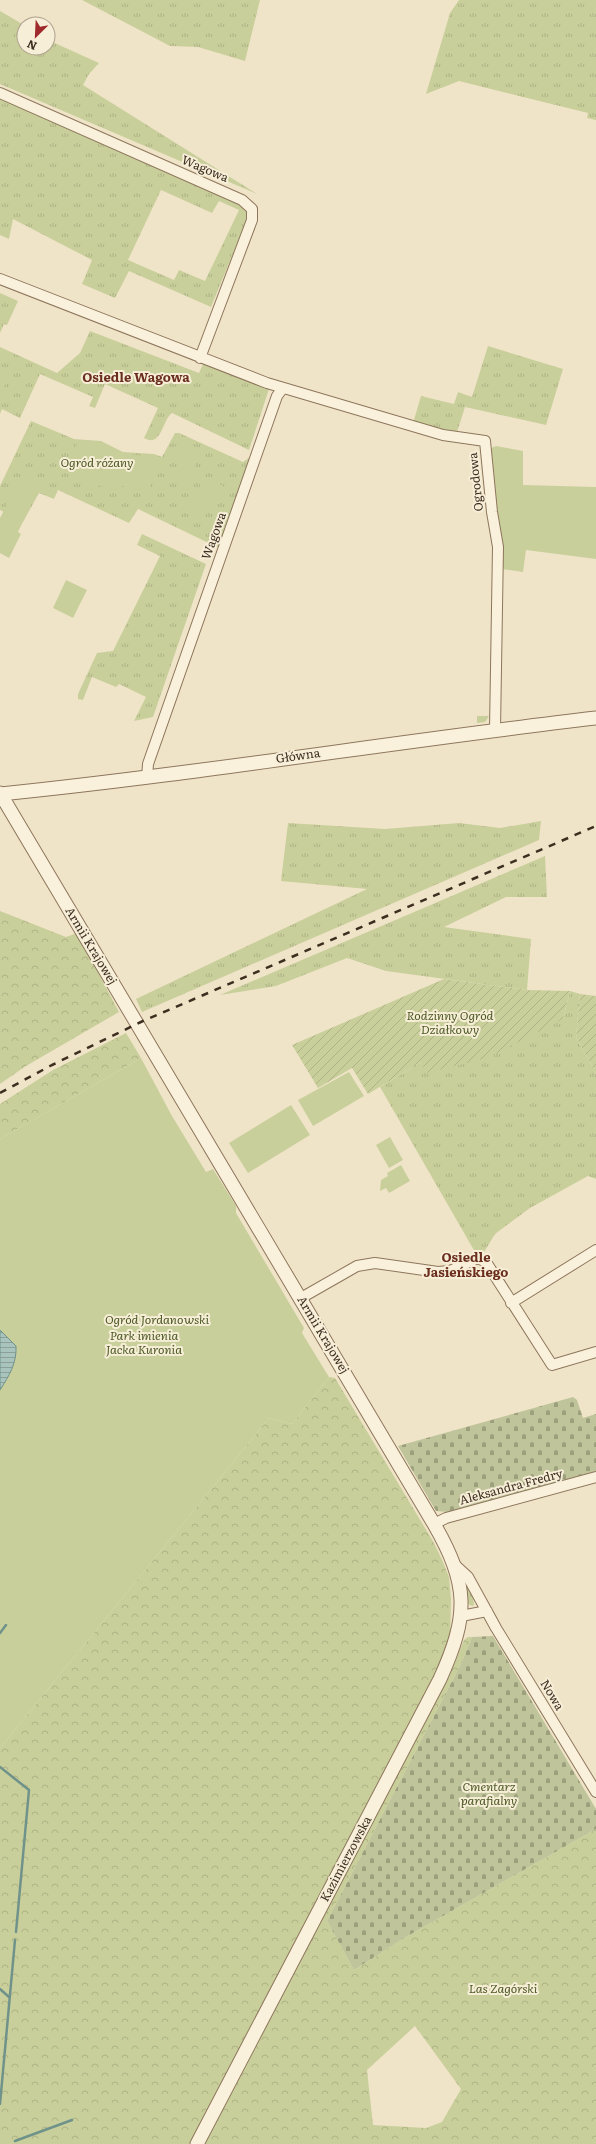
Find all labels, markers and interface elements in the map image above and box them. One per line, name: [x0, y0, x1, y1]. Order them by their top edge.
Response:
north arrow: [16, 16, 56, 56]
text: N: [24, 37, 39, 55]
street label: Wagowa: [179, 150, 232, 186]
district label: Osiedle Wagowa: [82, 367, 190, 386]
street label: Ogrodowa: [463, 451, 487, 512]
park label: Ogród różany: [60, 453, 134, 471]
street label: Wagowa: [196, 509, 230, 562]
street label: Główna: [275, 743, 322, 767]
street label: Armii Krajowej: [61, 903, 122, 988]
park label: Rodzinny Ogród Działkowy: [407, 1006, 494, 1038]
district label: Osiedle Jasieńskiego: [424, 1247, 508, 1281]
street label: Armii Krajowej: [293, 1292, 354, 1377]
park label: Ogród Jordanowski: [105, 1310, 210, 1328]
park label: Park imienia Jacka Kuronia: [106, 1326, 182, 1358]
street label: Aleksandra Fredry: [457, 1464, 565, 1508]
street label: Nowa: [537, 1676, 569, 1714]
park label: Cmentarz parafialny: [461, 1777, 517, 1809]
street label: Kazimierzowska: [315, 1812, 376, 1905]
park label: Las Zagórski: [469, 1979, 538, 1997]

